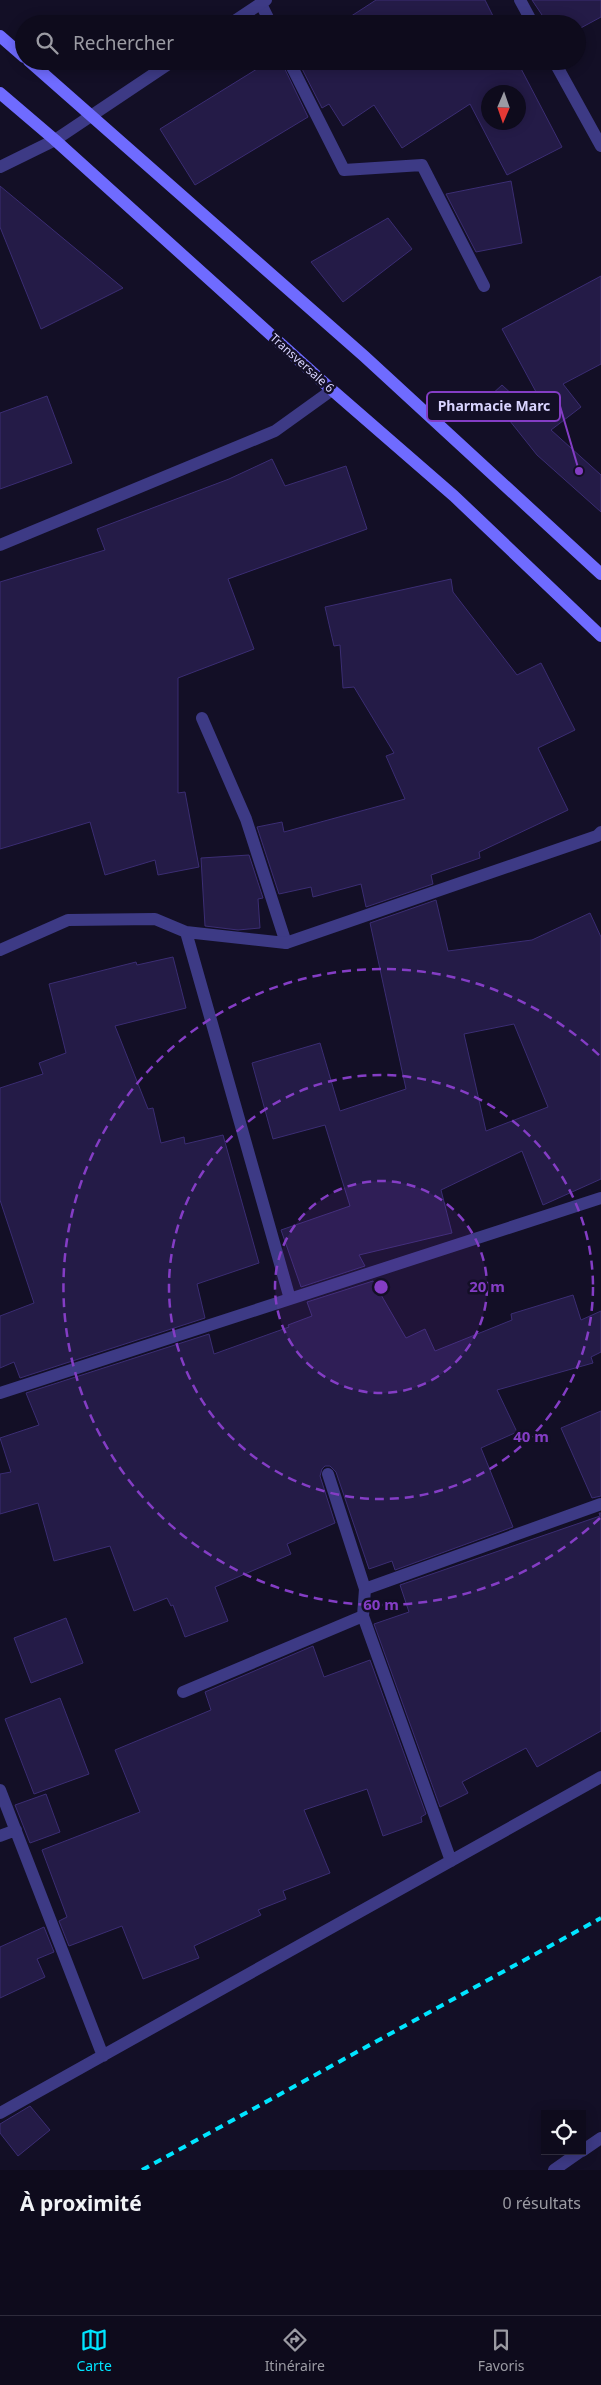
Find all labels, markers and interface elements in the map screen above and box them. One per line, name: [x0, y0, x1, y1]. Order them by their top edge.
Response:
search box: [15, 15, 586, 70]
icon: search: [33, 29, 61, 57]
text: Rechercher: [73, 30, 174, 56]
north arrow: [481, 85, 526, 130]
street label: Transversale 6: [267, 329, 338, 396]
callout: Pharmacie Marc: [427, 392, 560, 421]
text: Pharmacie Marc: [438, 396, 550, 415]
text: 20 m: [469, 1276, 505, 1296]
centre of rings: [372, 1278, 390, 1296]
text: 40 m: [513, 1426, 549, 1446]
text: 60 m: [363, 1594, 399, 1614]
map controls: [541, 2110, 586, 2155]
button: locate: [541, 2110, 586, 2155]
text: À proximité: [20, 2189, 142, 2217]
text: 0 résultats: [503, 2192, 581, 2214]
tab: Carte: [76, 2326, 112, 2375]
tab: Itinéraire: [265, 2326, 325, 2375]
tab: Favoris: [478, 2326, 525, 2375]

